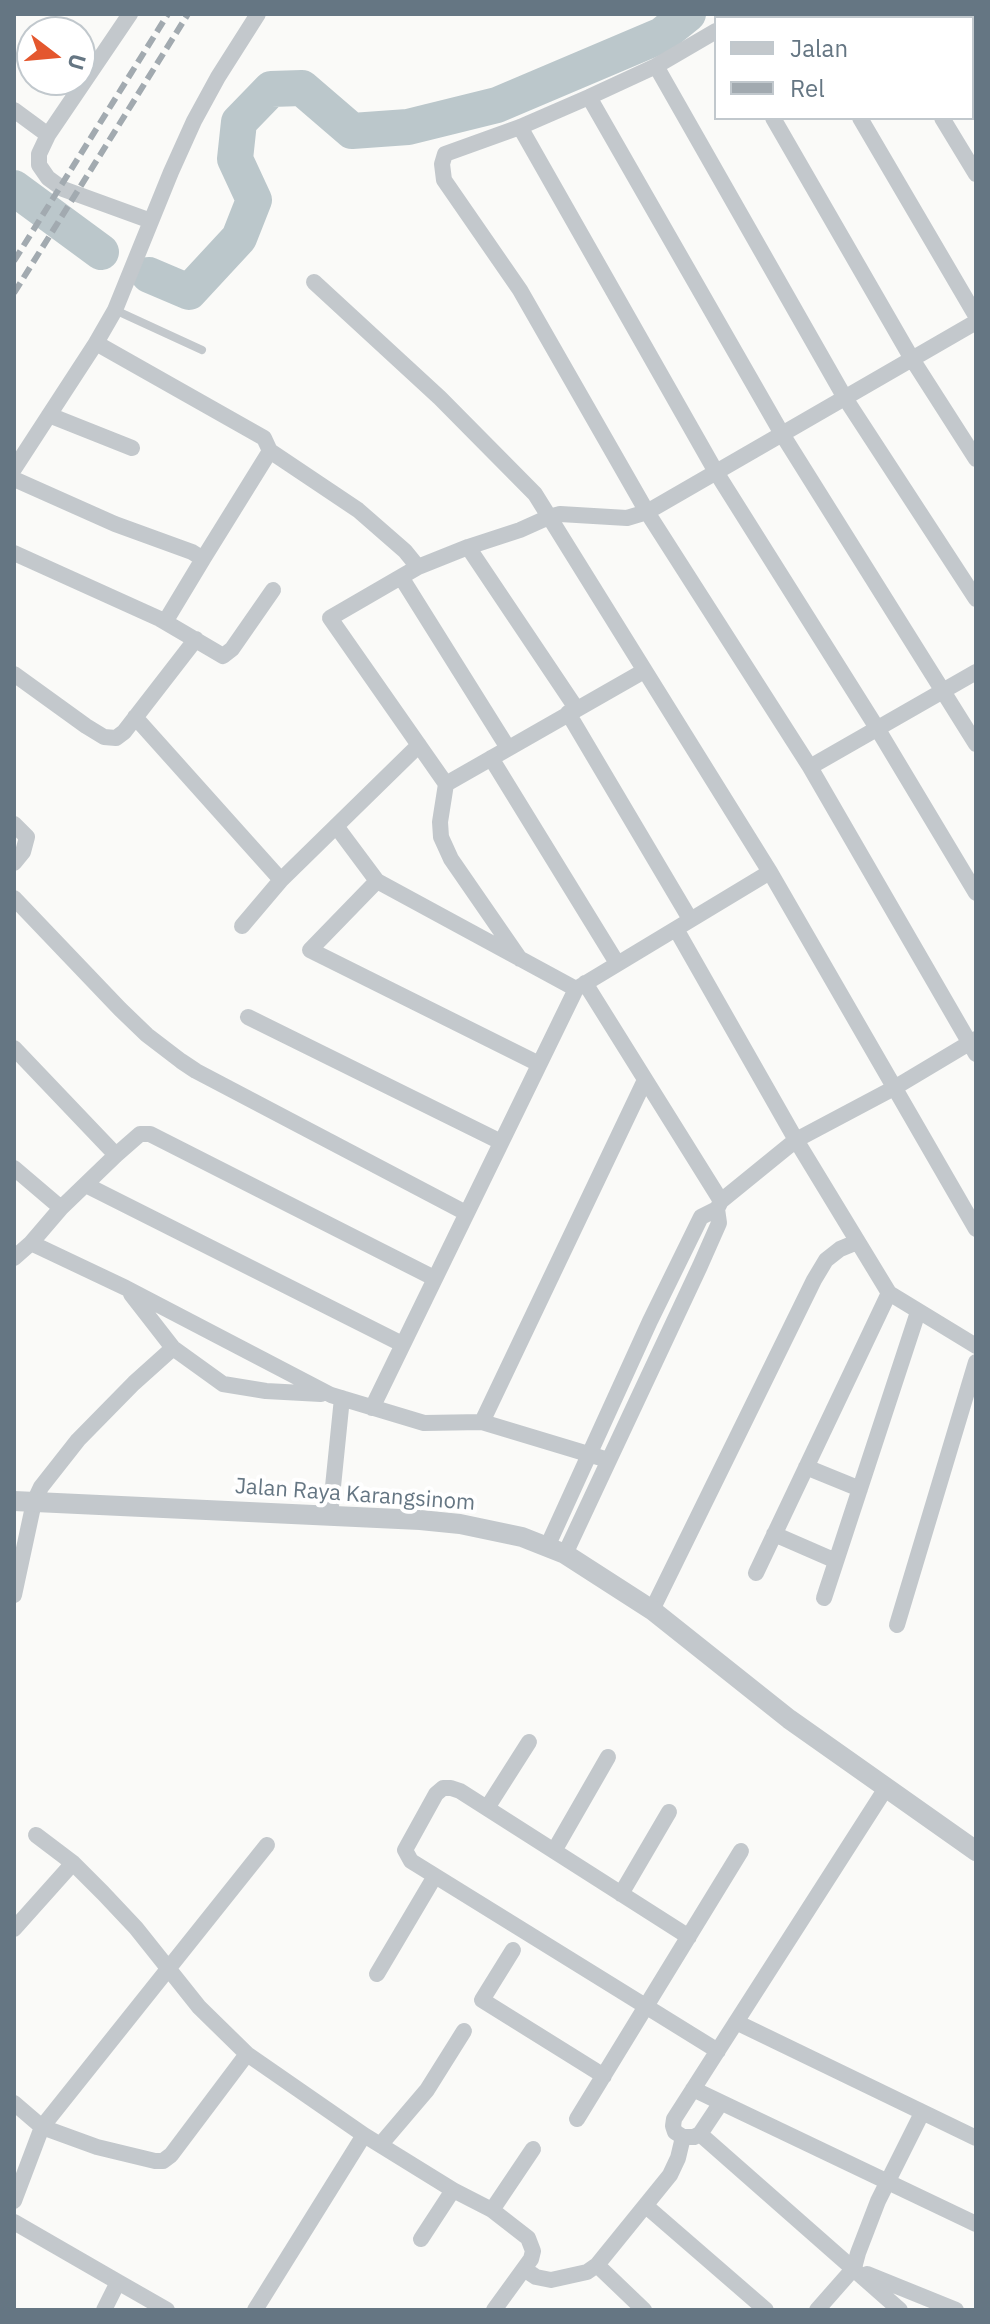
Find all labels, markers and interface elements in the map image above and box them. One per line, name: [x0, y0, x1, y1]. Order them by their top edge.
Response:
north arrow: [16, 16, 96, 96]
legend: [714, 16, 974, 120]
text: Jalan: [790, 32, 848, 64]
text: U: [62, 51, 94, 74]
text: Rel: [790, 72, 825, 104]
street label: Jalan Raya Karangsinom: [234, 1473, 476, 1517]

